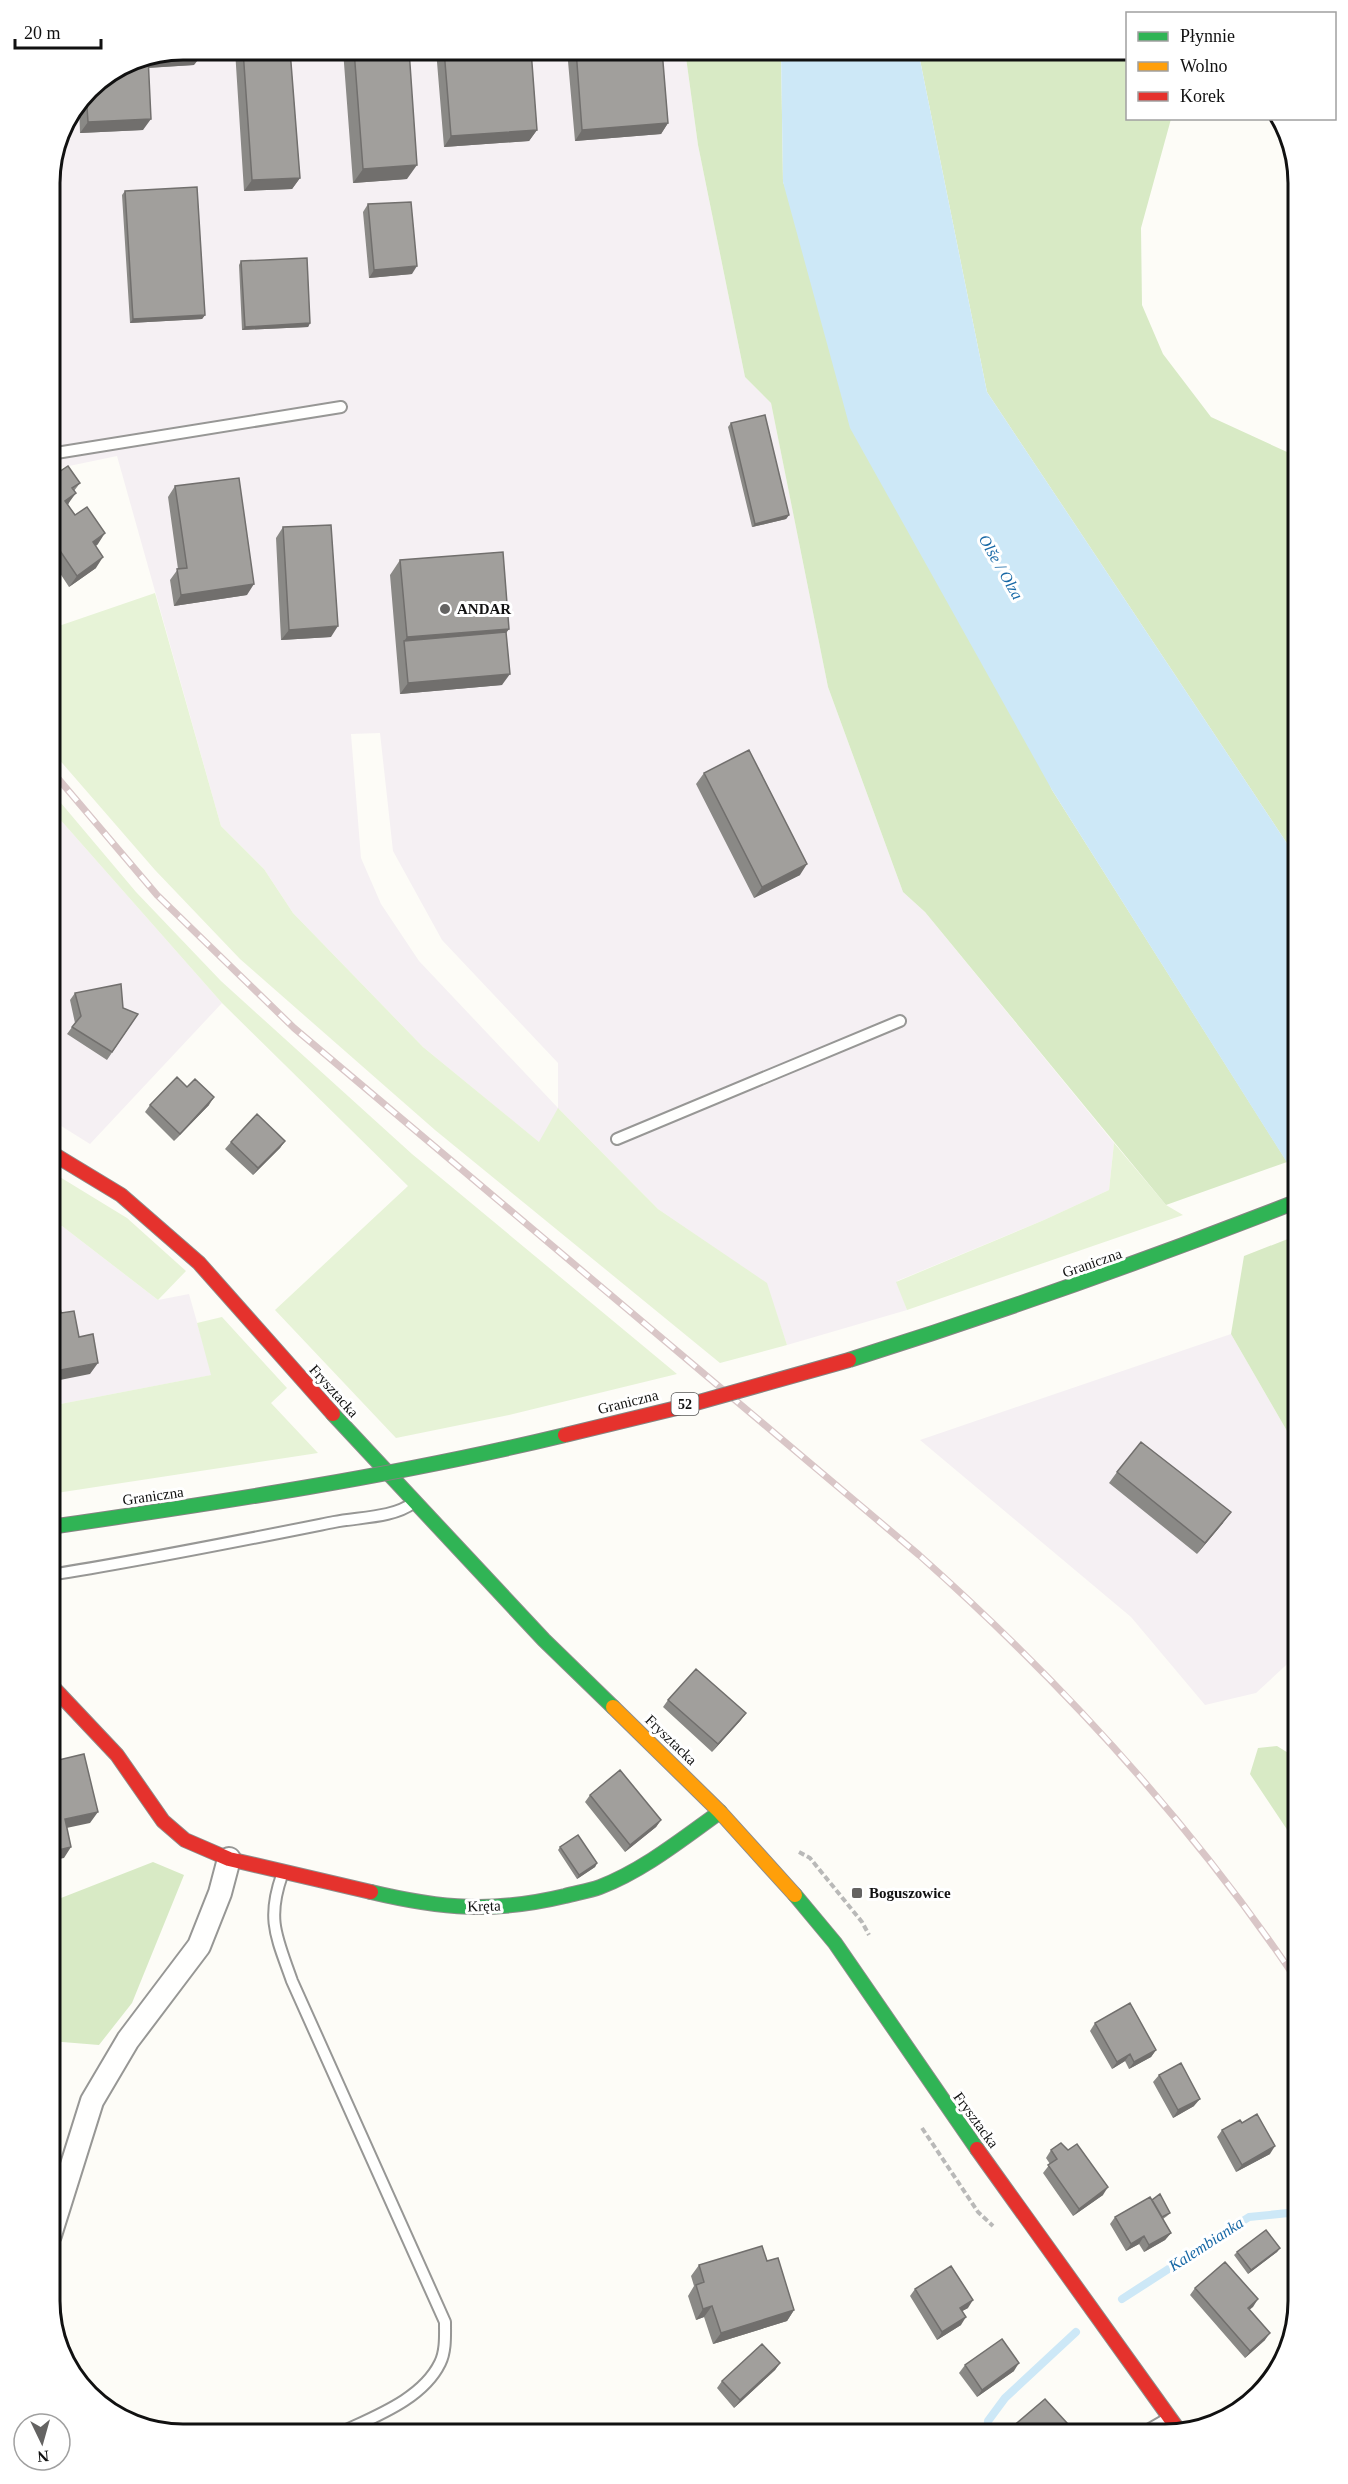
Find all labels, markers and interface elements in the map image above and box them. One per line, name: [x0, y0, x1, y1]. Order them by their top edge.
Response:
scale bar: [15, 12, 100, 50]
legend: [1126, 12, 1336, 120]
text: 20 m: [24, 23, 61, 43]
text: Płynnie: [1180, 26, 1235, 46]
text: Wolno: [1180, 56, 1228, 76]
text: Korek: [1180, 86, 1225, 106]
water label: Olše / Olza: [976, 532, 1026, 602]
place label: ANDAR: [457, 601, 511, 617]
marker: ANDAR: [438, 602, 452, 616]
street label: Graniczna: [1060, 1245, 1124, 1281]
street label: Frysztacka: [306, 1362, 362, 1421]
street label: Graniczna: [596, 1387, 660, 1417]
road number: 52: [672, 1393, 698, 1415]
street label: Graniczna: [121, 1484, 185, 1508]
street label: Frysztacka: [642, 1712, 700, 1769]
place label: Boguszowice: [869, 1885, 951, 1901]
marker: Boguszowice: [850, 1886, 864, 1900]
street label: Kręta: [467, 1897, 501, 1915]
street label: Frysztacka: [950, 2089, 1002, 2151]
water label: Kalembianka: [1165, 2214, 1246, 2275]
north arrow: [12, 2412, 72, 2472]
text: N: [36, 2447, 50, 2465]

